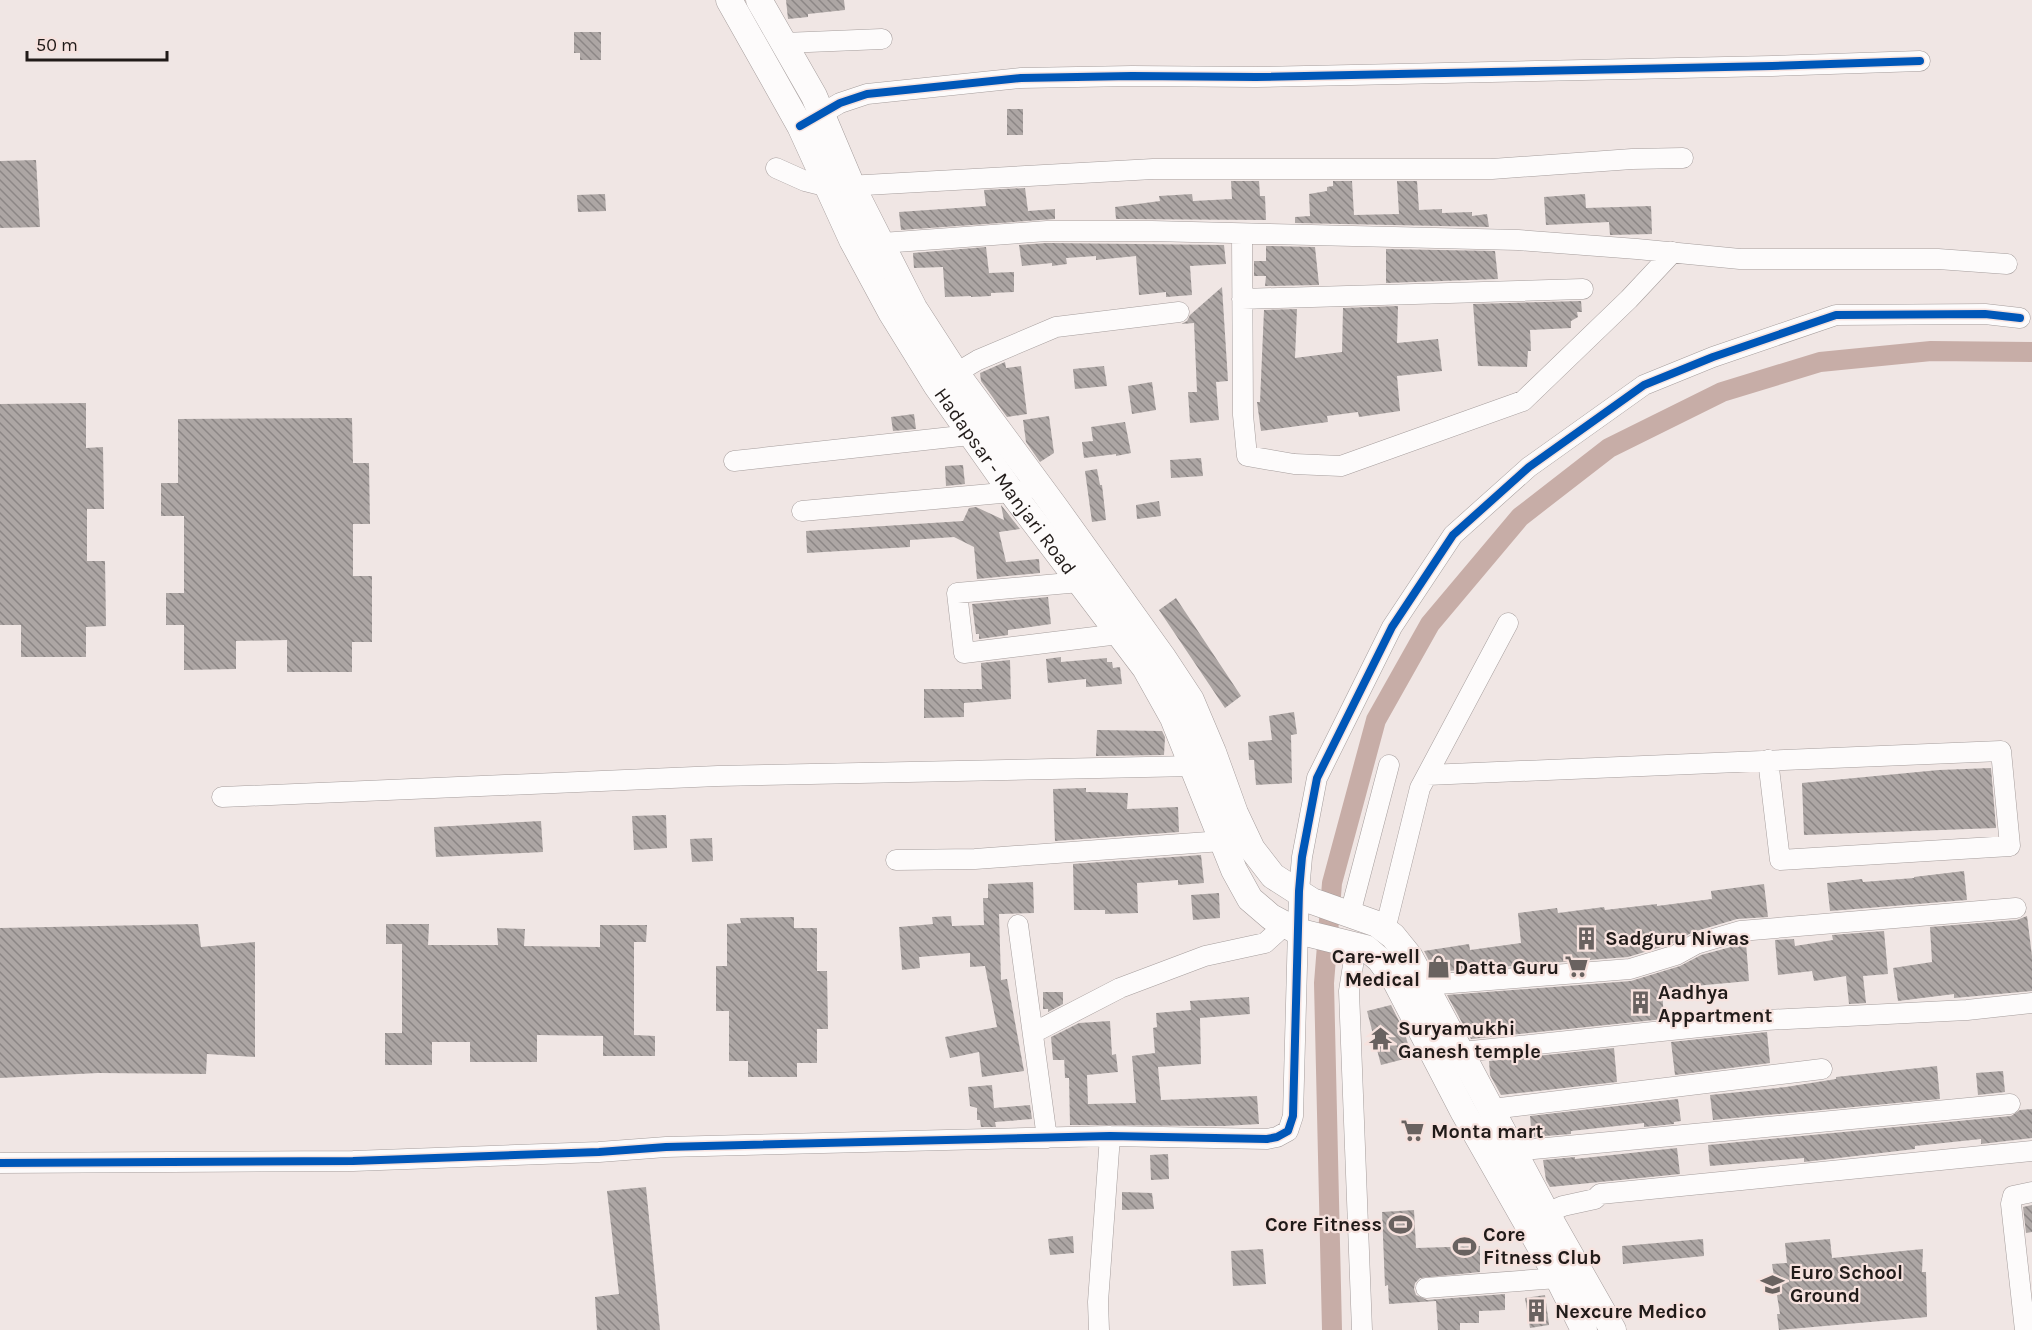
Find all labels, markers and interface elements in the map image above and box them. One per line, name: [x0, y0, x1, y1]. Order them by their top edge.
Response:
scale bar: [27, 24, 166, 62]
text: 50 m: [36, 34, 78, 56]
street label: Hadapsar - Manjari Road: [929, 383, 1081, 579]
building icon: Sadguru Niwas: [1574, 925, 1600, 951]
place label: Sadguru Niwas: [1605, 927, 1750, 950]
place label: Care-well Medical: [1332, 945, 1420, 991]
shop icon: Care-well Medical: [1425, 954, 1451, 980]
supermarket icon: Datta Guru: [1564, 954, 1590, 980]
place label: Datta Guru: [1455, 956, 1559, 979]
place label: Aadhya Appartment: [1658, 981, 1772, 1027]
building icon: Aadhya Appartment: [1627, 990, 1653, 1016]
place label: Suryamukhi Ganesh temple: [1398, 1017, 1541, 1063]
temple icon: Suryamukhi Ganesh temple: [1367, 1026, 1393, 1052]
supermarket icon: Monta mart: [1400, 1118, 1426, 1144]
place label: Monta mart: [1431, 1120, 1543, 1143]
sports icon: Core Fitness: [1387, 1211, 1413, 1237]
place label: Core Fitness: [1265, 1213, 1382, 1236]
place label: Core Fitness Club: [1483, 1223, 1601, 1269]
sports icon: Core Fitness Club: [1452, 1233, 1478, 1259]
place label: Euro School Ground: [1790, 1261, 1903, 1307]
school or university icon: Euro School Ground: [1759, 1271, 1785, 1297]
building icon: Nexcure Medico: [1524, 1298, 1550, 1324]
place label: Nexcure Medico: [1555, 1300, 1707, 1323]

